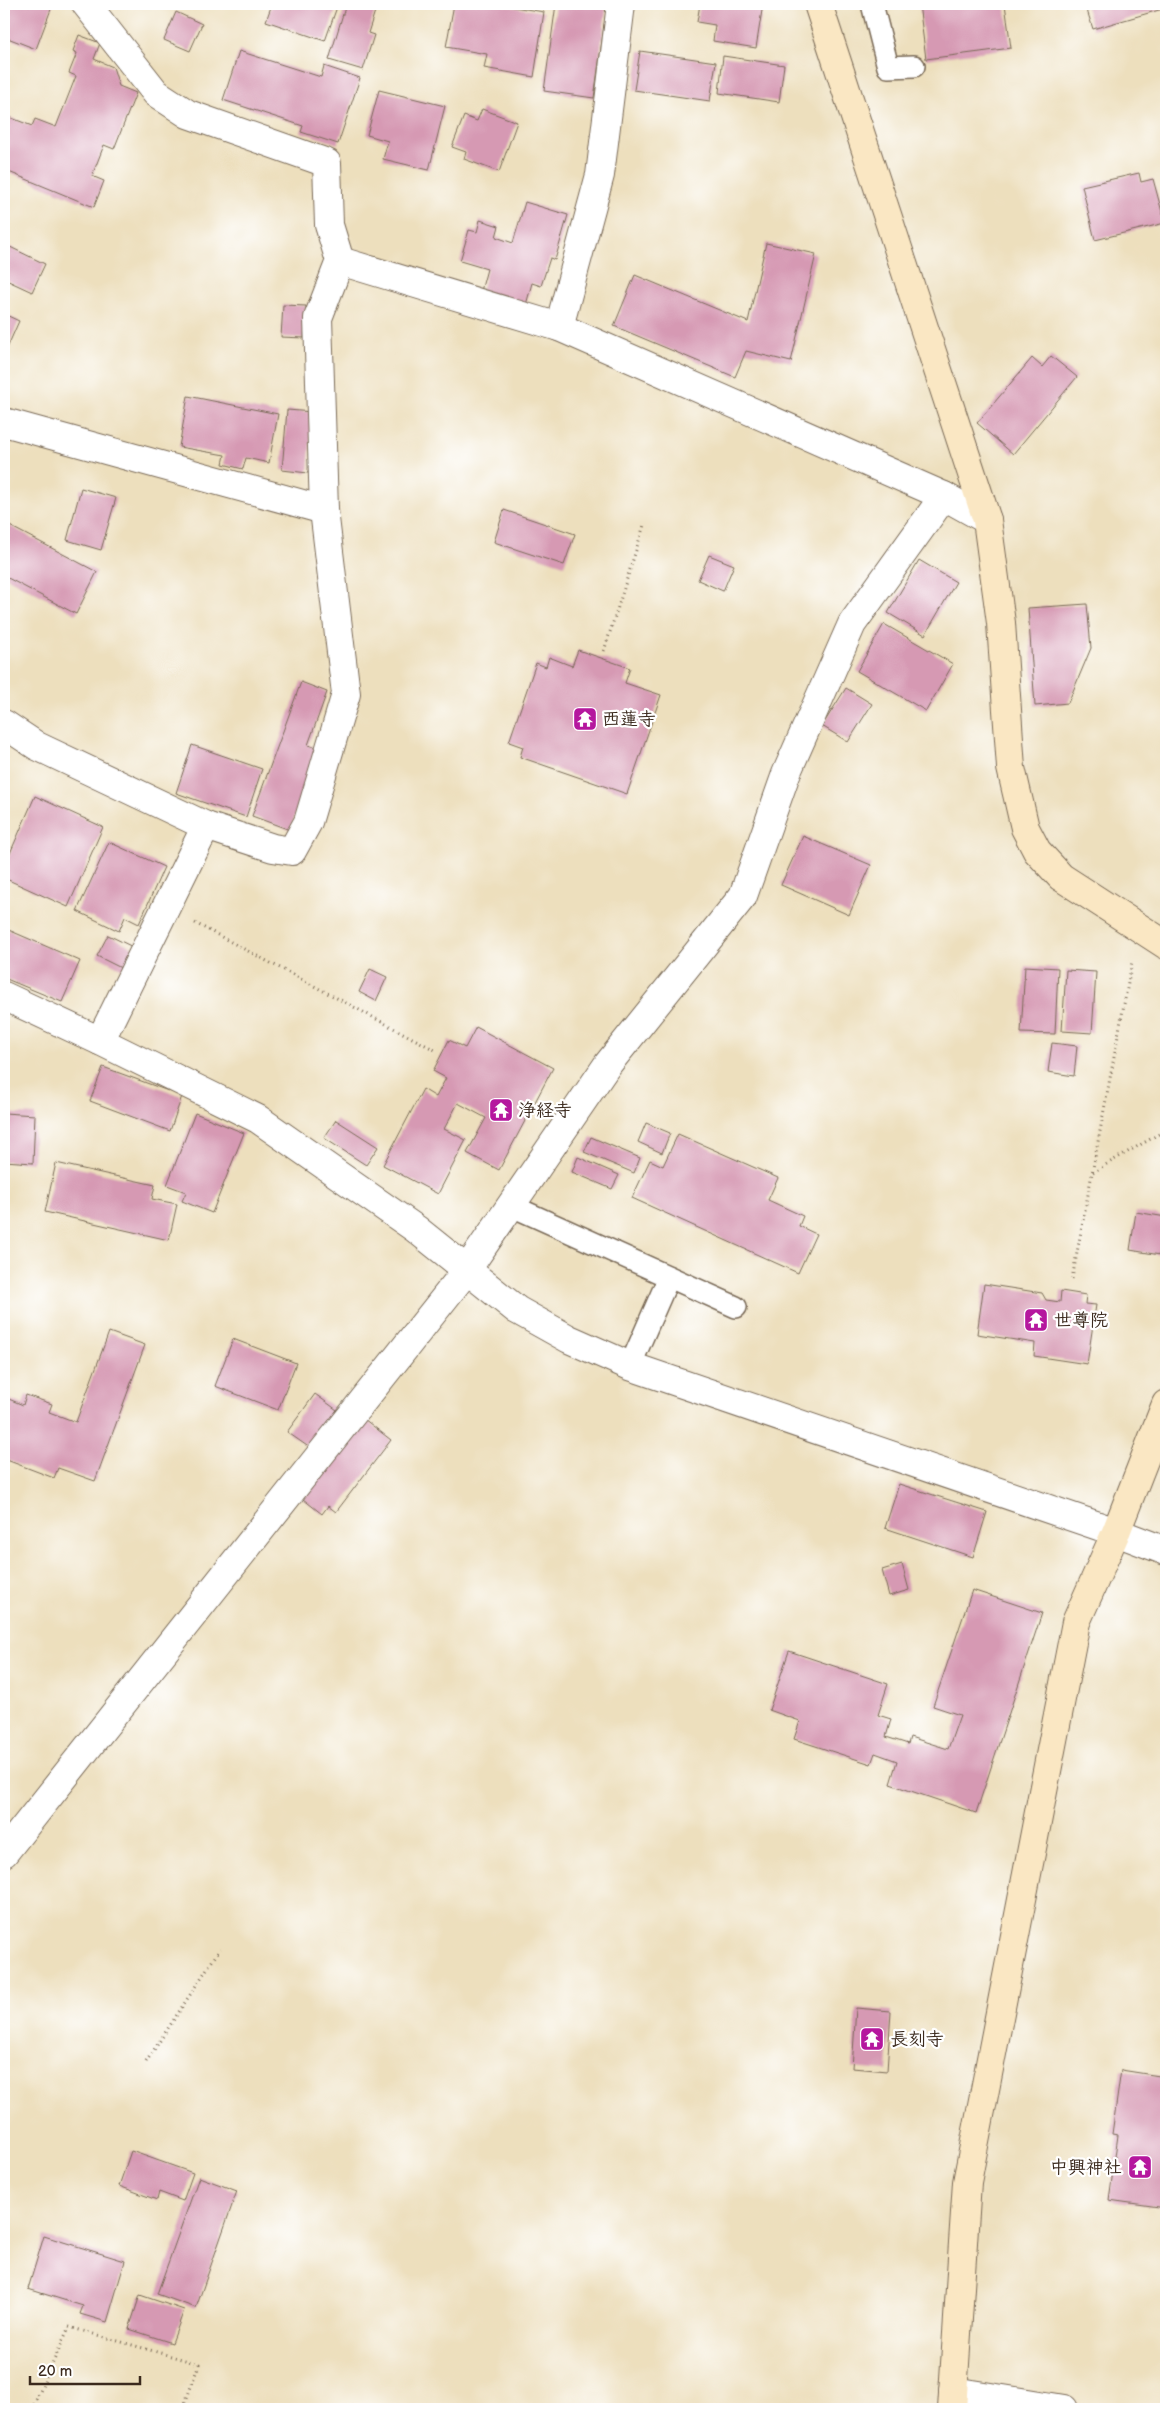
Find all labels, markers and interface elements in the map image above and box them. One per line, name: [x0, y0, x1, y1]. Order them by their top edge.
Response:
temple icon: 西蓮寺: [572, 706, 598, 732]
place label: 西蓮寺: [602, 709, 656, 730]
temple icon: 浄経寺: [488, 1097, 514, 1123]
place label: 浄経寺: [518, 1100, 572, 1121]
temple icon: 世尊院: [1023, 1307, 1049, 1333]
place label: 世尊院: [1054, 1310, 1108, 1331]
temple icon: 長刻寺: [859, 2026, 885, 2052]
place label: 長刻寺: [890, 2029, 944, 2050]
temple icon: 中興神社: [1127, 2154, 1153, 2180]
place label: 中興神社: [1050, 2157, 1122, 2178]
scale bar: [30, 2353, 140, 2385]
text: 20 m: [38, 2362, 72, 2381]

